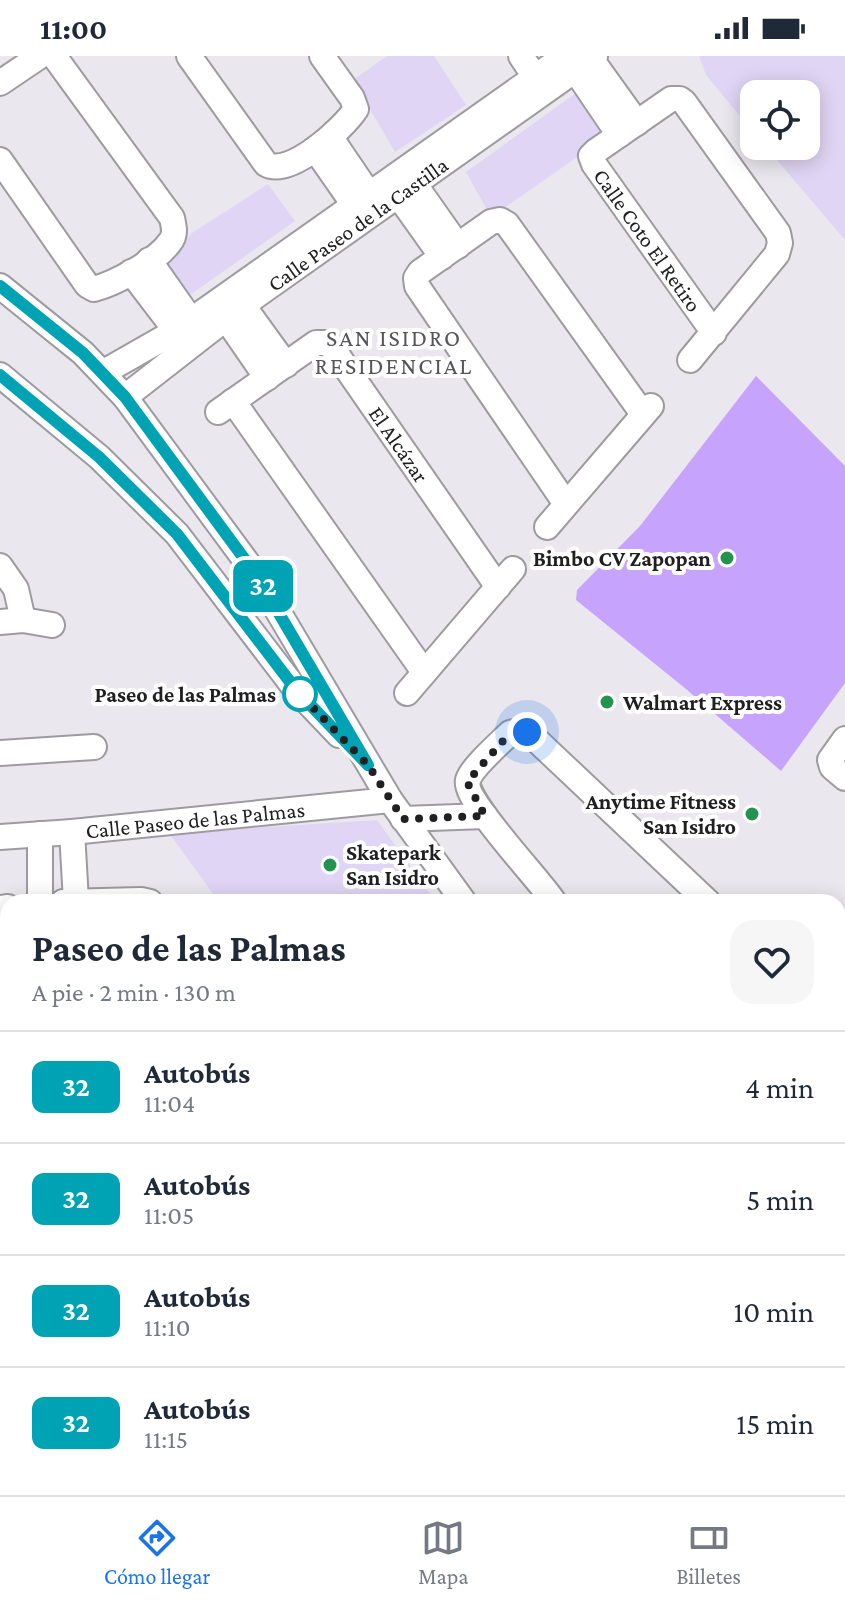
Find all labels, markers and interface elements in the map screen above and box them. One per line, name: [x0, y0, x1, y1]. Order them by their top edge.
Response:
text: 11:00: [40, 12, 107, 45]
map controls: [740, 80, 820, 160]
button: locate: [740, 80, 820, 160]
street label: Calle Paseo de la Castilla: [263, 152, 452, 296]
street label: Calle Coto El Retiro: [589, 164, 707, 316]
district label: SAN ISIDRO RESIDENCIAL: [315, 324, 473, 379]
street label: El Alcázar: [364, 401, 434, 487]
place label: Bimbo CV Zapopan: [533, 546, 711, 571]
marker: Bimbo CV Zapopan: [718, 549, 736, 567]
line badge: 32: [227, 560, 299, 612]
text: 32: [249, 570, 277, 601]
marker: Paseo de las Palmas: [283, 677, 317, 711]
place label: Paseo de las Palmas: [94, 682, 276, 707]
place label: Walmart Express: [622, 690, 782, 715]
marker: Walmart Express: [598, 693, 616, 711]
your location: [507, 712, 547, 752]
place label: Anytime Fitness San Isidro: [585, 789, 736, 839]
street label: Calle Paseo de las Palmas: [84, 796, 306, 843]
marker: Anytime Fitness San Isidro: [743, 805, 761, 823]
place label: Skatepark San Isidro: [346, 840, 442, 890]
marker: Skatepark San Isidro: [321, 856, 339, 874]
button: heart: [730, 920, 814, 1004]
text: Paseo de las Palmas: [32, 927, 346, 969]
text: A pie · 2 min · 130 m: [32, 978, 236, 1007]
text: Autobús: [144, 1056, 250, 1089]
text: 32: [62, 1071, 90, 1102]
text: 4 min: [745, 1071, 814, 1104]
text: 11:04: [144, 1089, 195, 1118]
text: Autobús: [144, 1168, 250, 1201]
text: 32: [62, 1183, 90, 1214]
text: 5 min: [746, 1183, 814, 1216]
text: 11:05: [144, 1201, 194, 1230]
text: Autobús: [144, 1280, 250, 1313]
text: 32: [62, 1295, 90, 1326]
text: 10 min: [733, 1295, 814, 1328]
text: 11:10: [144, 1313, 191, 1342]
text: Autobús: [144, 1392, 250, 1425]
text: 32: [62, 1407, 90, 1438]
text: 15 min: [736, 1407, 814, 1440]
text: 11:15: [144, 1425, 188, 1454]
tab: Cómo llegar: [104, 1516, 210, 1589]
tab: Mapa: [418, 1516, 468, 1589]
tab: Billetes: [677, 1516, 741, 1589]

